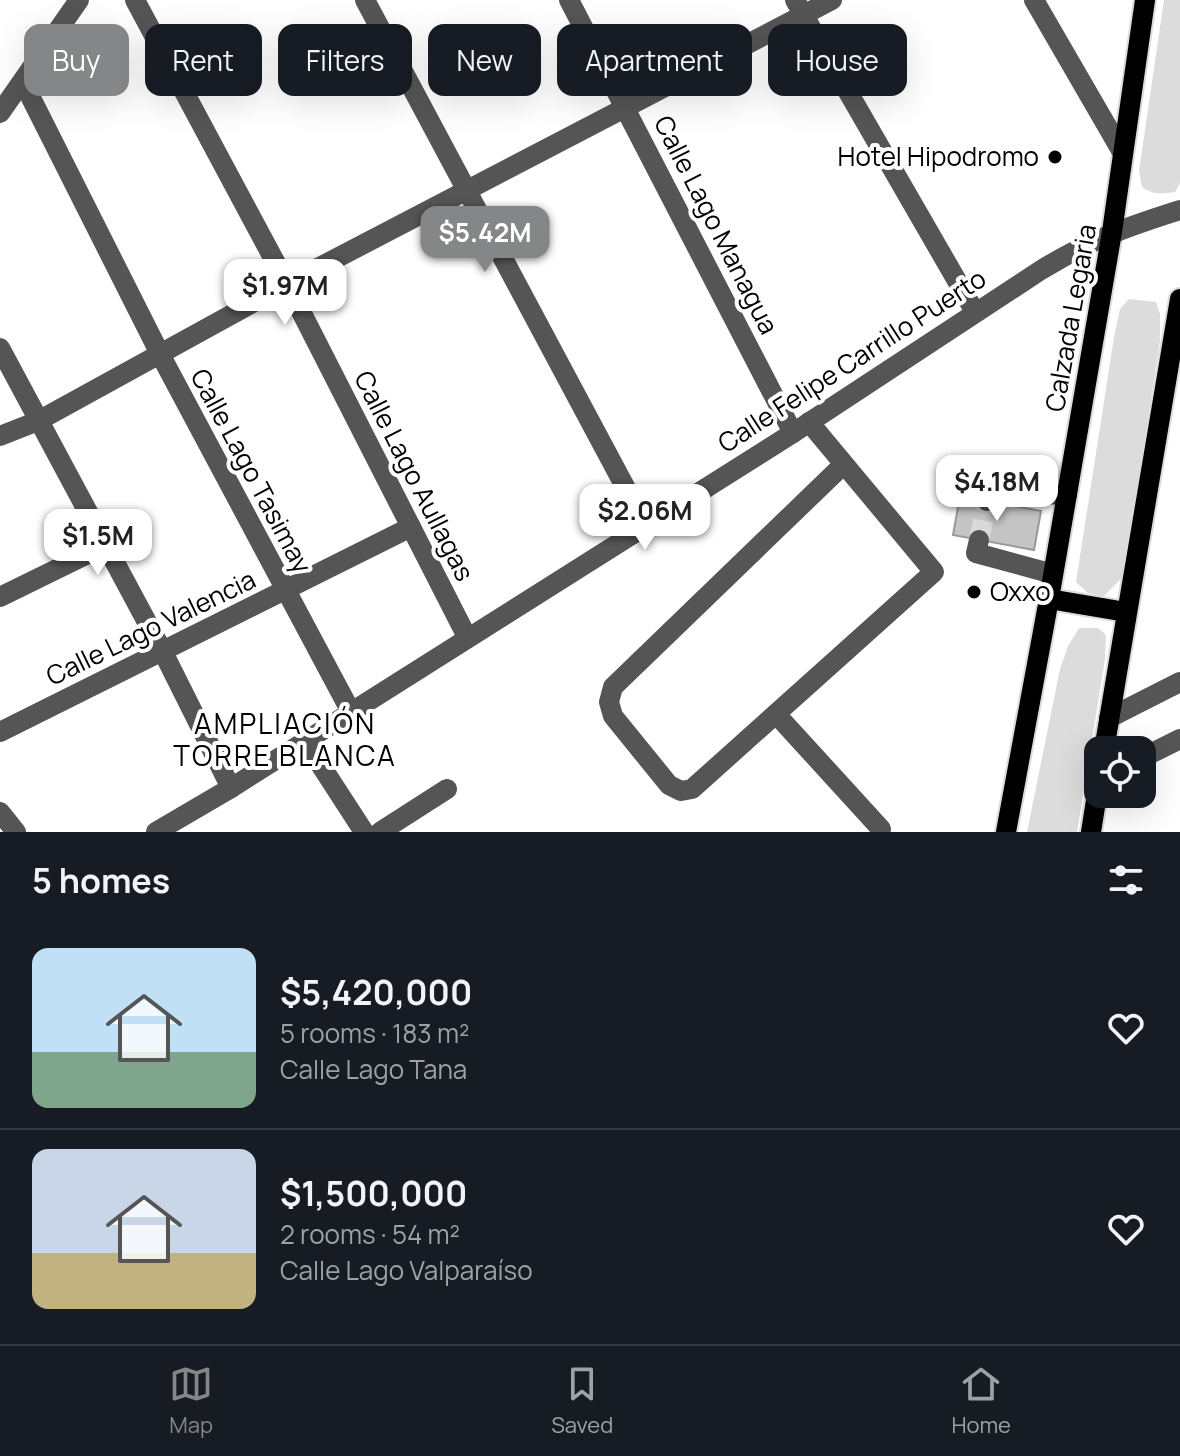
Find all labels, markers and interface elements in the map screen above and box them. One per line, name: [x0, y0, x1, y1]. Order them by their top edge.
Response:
chip: Buy: [24, 24, 129, 96]
chip: Rent: [145, 24, 262, 96]
chip: Filters: [278, 24, 412, 96]
chip: New: [428, 24, 541, 96]
chip: Apartment: [557, 24, 752, 96]
chip: House: [768, 24, 907, 96]
street label: Calle Lago Managua: [646, 109, 788, 340]
place label: Hotel Hipodromo: [838, 138, 1039, 174]
marker: Hotel Hipodromo: [1046, 148, 1064, 166]
pin: $5.42M: [420, 206, 550, 274]
text: $5.42M: [439, 214, 532, 250]
street label: Calzada Legaria: [1036, 221, 1104, 414]
pin: $1.97M: [220, 259, 350, 327]
street label: Calle Felipe Carrillo Puerto: [710, 260, 993, 460]
text: $1.97M: [242, 267, 328, 303]
street label: Calle Lago Tasimay: [183, 362, 321, 579]
street label: Calle Lago Aullagas: [346, 364, 483, 587]
pin: $4.18M: [932, 455, 1062, 523]
text: $4.18M: [954, 463, 1040, 499]
pin: $2.06M: [580, 484, 710, 552]
text: $2.06M: [597, 492, 693, 528]
pin: $1.5M: [42, 509, 154, 577]
text: $1.5M: [62, 517, 134, 553]
street label: Calle Lago Valencia: [40, 561, 261, 693]
place label: Oxxo: [990, 573, 1051, 609]
marker: Oxxo: [965, 583, 983, 601]
district label: AMPLIACIÓN TORRE BLANCA: [173, 704, 397, 774]
map controls: [1084, 736, 1156, 808]
button: locate: [1084, 736, 1156, 808]
text: 5 homes: [32, 857, 170, 903]
icon: filters: [1104, 858, 1148, 902]
text: $5,420,000: [280, 969, 472, 1015]
icon: home: [96, 980, 192, 1076]
icon: heart: [1104, 1006, 1148, 1050]
text: 5 rooms · 183 m²: [280, 1015, 469, 1051]
text: Calle Lago Tana: [280, 1051, 467, 1087]
text: $1,500,000: [280, 1170, 467, 1216]
icon: home: [96, 1181, 192, 1277]
icon: heart: [1104, 1207, 1148, 1251]
text: 2 rooms · 54 m²: [280, 1216, 460, 1252]
text: Calle Lago Valparaíso: [280, 1252, 533, 1288]
tab: Map: [169, 1362, 213, 1440]
tab: Saved: [551, 1362, 613, 1440]
tab: Home: [951, 1362, 1011, 1440]

